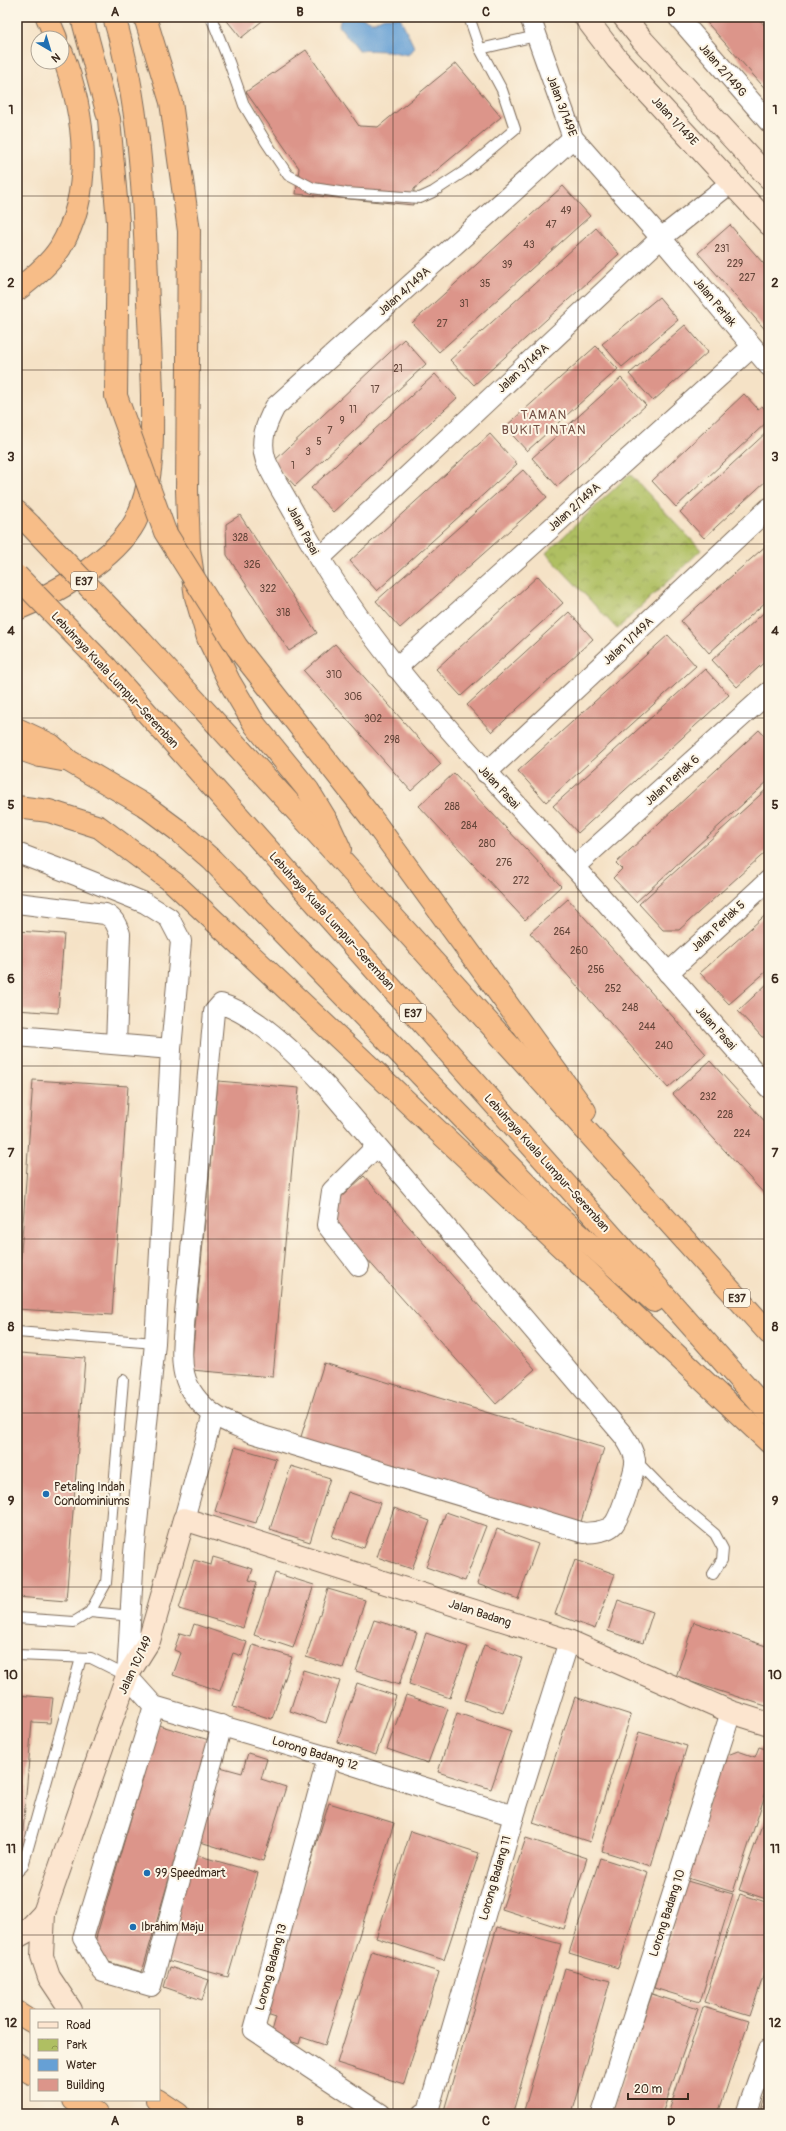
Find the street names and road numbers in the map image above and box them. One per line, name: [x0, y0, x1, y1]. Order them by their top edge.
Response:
street label: Jalan 2/149G: [695, 41, 750, 100]
street label: Jalan 3/149E: [543, 74, 580, 139]
street label: Jalan 1/149E: [648, 94, 701, 149]
street label: Jalan 4/149A: [375, 264, 434, 319]
street label: Jalan Perlak: [690, 275, 739, 330]
street label: Jalan 3/149A: [494, 340, 553, 396]
street label: Jalan 2/149A: [545, 480, 604, 535]
street label: Jalan Pasai: [283, 503, 322, 557]
road number: E37: [71, 572, 97, 590]
street label: Lebuhraya Kuala Lumpur–Seremban: [48, 609, 182, 752]
street label: Jalan 1/149A: [600, 614, 657, 668]
street label: Jalan Perlak 6: [642, 752, 703, 809]
street label: Jalan Pasai: [475, 763, 522, 812]
street label: Lebuhraya Kuala Lumpur–Seremban: [266, 849, 398, 994]
street label: Jalan Perlak 5: [688, 898, 748, 955]
street label: Jalan Pasai: [692, 1003, 739, 1053]
road number: E37: [400, 1004, 426, 1022]
street label: Lebuhraya Kuala Lumpur–Seremban: [481, 1091, 613, 1236]
road number: E37: [724, 1289, 750, 1307]
street label: Jalan Badang: [447, 1596, 513, 1631]
street label: Jalan 1C/149: [115, 1633, 156, 1697]
street label: Lorong Badang 12: [270, 1733, 360, 1774]
street label: Lorong Badang 11: [476, 1834, 515, 1922]
street label: Lorong Badang 10: [646, 1868, 689, 1959]
street label: Lorong Badang 13: [253, 1922, 290, 2012]

